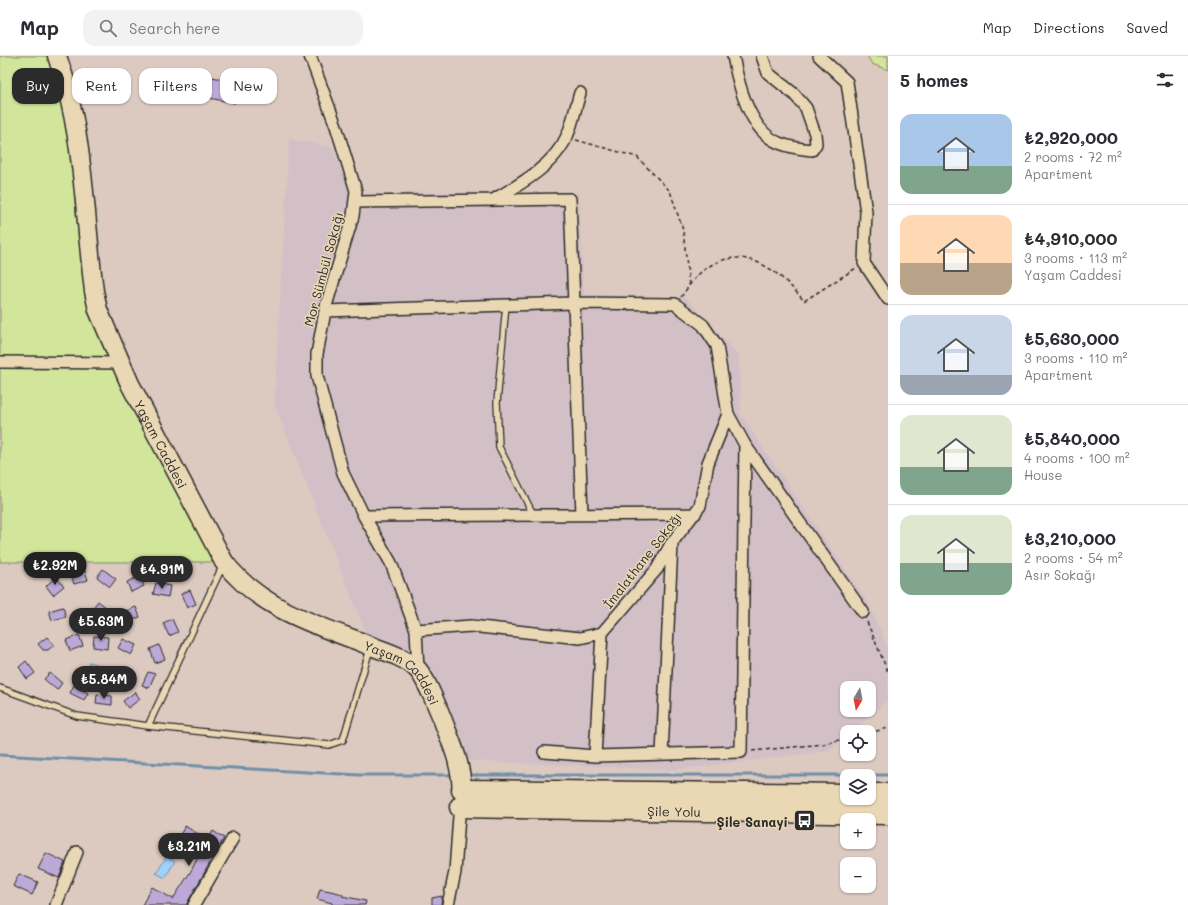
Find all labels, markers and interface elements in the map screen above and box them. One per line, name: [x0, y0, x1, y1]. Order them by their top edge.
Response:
search box: [83, 10, 363, 46]
text: Map: [20, 15, 59, 40]
icon: search: [97, 17, 119, 39]
text: Search here: [129, 18, 220, 38]
text: Map: [983, 18, 1011, 37]
text: Directions: [1033, 18, 1104, 37]
text: Saved: [1126, 18, 1168, 37]
chip: Buy: [12, 68, 64, 104]
chip: Rent: [72, 68, 131, 104]
chip: Filters: [139, 68, 212, 104]
chip: New: [220, 68, 277, 104]
text: 5 homes: [900, 69, 968, 91]
icon: filters: [1154, 69, 1176, 91]
text: ₺2,920,000: [1024, 126, 1118, 148]
icon: home: [932, 130, 980, 178]
text: 2 rooms · 72 m²: [1024, 148, 1122, 165]
text: Apartment: [1024, 165, 1093, 182]
street label: Mor Sümbül Sokağı: [300, 210, 346, 328]
text: ₺4,910,000: [1024, 227, 1117, 249]
icon: home: [932, 231, 980, 279]
text: 3 rooms · 113 m²: [1024, 249, 1127, 266]
text: Yaşam Caddesi: [1024, 266, 1122, 283]
text: ₺5,630,000: [1024, 327, 1119, 349]
icon: home: [932, 331, 980, 379]
text: 3 rooms · 110 m²: [1024, 349, 1127, 366]
text: Apartment: [1024, 366, 1093, 383]
street label: Yaşam Caddesi: [131, 396, 192, 491]
text: ₺5,840,000: [1024, 427, 1120, 449]
icon: home: [932, 431, 980, 479]
text: 4 rooms · 100 m²: [1024, 449, 1130, 466]
text: House: [1024, 466, 1062, 483]
street label: İmalathane Sokağı: [599, 508, 685, 612]
text: ₺3,210,000: [1024, 527, 1116, 549]
icon: home: [932, 531, 980, 579]
text: 2 rooms · 54 m²: [1024, 549, 1123, 566]
pin: ₺2.92M: [22, 552, 88, 586]
text: ₺2.92M: [33, 556, 78, 573]
pin: ₺4.91M: [129, 556, 195, 590]
text: ₺4.91M: [140, 560, 184, 577]
text: Asır Sokağı: [1024, 566, 1096, 583]
pin: ₺5.63M: [68, 608, 134, 642]
text: ₺5.63M: [78, 612, 124, 629]
street label: Yaşam Caddesi: [362, 636, 444, 707]
pin: ₺5.84M: [71, 666, 137, 700]
text: ₺5.84M: [81, 670, 127, 687]
north arrow: [840, 681, 876, 717]
map controls: [840, 681, 876, 893]
button: locate: [840, 725, 876, 761]
button: layers: [840, 769, 876, 805]
street label: Şile Yolu: [647, 802, 701, 819]
bus stop icon: Şile Sanayi: [791, 808, 817, 834]
place label: Şile Sanayi: [717, 813, 788, 831]
button: +: [840, 813, 876, 849]
pin: ₺3.21M: [156, 833, 222, 867]
text: ₺3.21M: [167, 837, 211, 854]
button: −: [840, 857, 876, 893]

